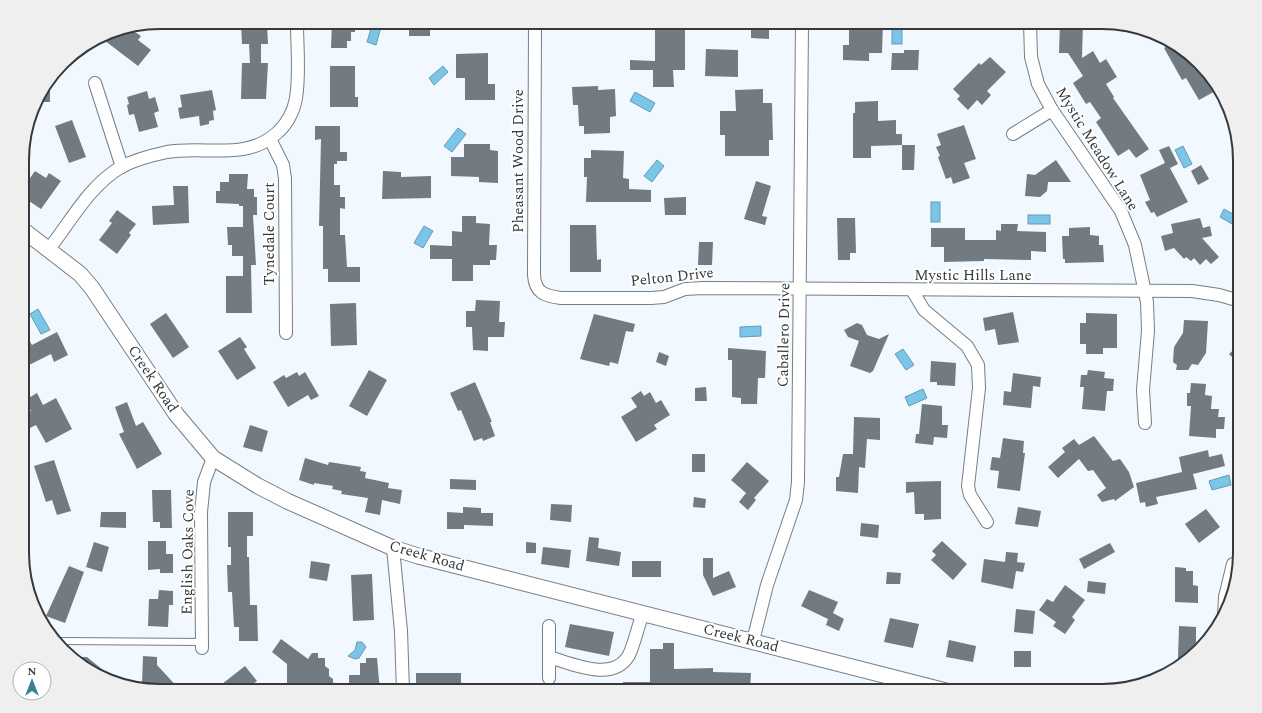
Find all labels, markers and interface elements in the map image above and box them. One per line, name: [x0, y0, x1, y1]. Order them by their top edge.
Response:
street label: Mystic Meadow Lane: [1050, 83, 1144, 215]
street label: Pheasant Wood Drive: [507, 89, 530, 233]
street label: Tynedale Court: [258, 182, 281, 286]
street label: Pelton Drive: [629, 261, 715, 293]
street label: Mystic Hills Lane: [914, 264, 1032, 287]
street label: Caballero Drive: [772, 283, 796, 387]
street label: Creek Road: [122, 341, 184, 417]
street label: English Oaks Cove: [175, 489, 201, 615]
street label: Creek Road: [387, 534, 467, 578]
street label: Creek Road: [701, 617, 781, 659]
north arrow: [12, 661, 52, 701]
text: N: [28, 663, 37, 680]

